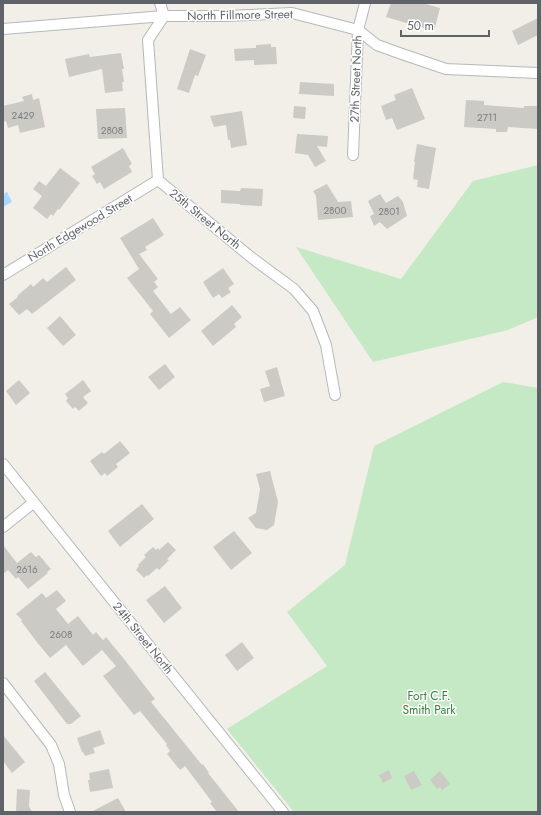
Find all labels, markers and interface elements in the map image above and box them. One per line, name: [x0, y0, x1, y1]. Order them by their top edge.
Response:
street label: North Fillmore Street: [187, 5, 293, 25]
scale bar: [401, 12, 489, 38]
text: 50 m: [407, 17, 434, 35]
street label: 27th Street North: [345, 35, 367, 123]
house number: 2429: [12, 108, 35, 123]
house number: 2711: [477, 110, 497, 125]
house number: 2808: [101, 123, 123, 138]
street label: 25th Street North: [165, 184, 245, 254]
street label: North Edgewood Street: [24, 190, 136, 266]
house number: 2800: [323, 203, 347, 218]
house number: 2801: [378, 204, 400, 219]
house number: 2616: [16, 562, 38, 577]
street label: 24th Street North: [108, 598, 178, 678]
house number: 2608: [50, 627, 72, 642]
park label: Fort C.F. Smith Park: [402, 687, 456, 719]

